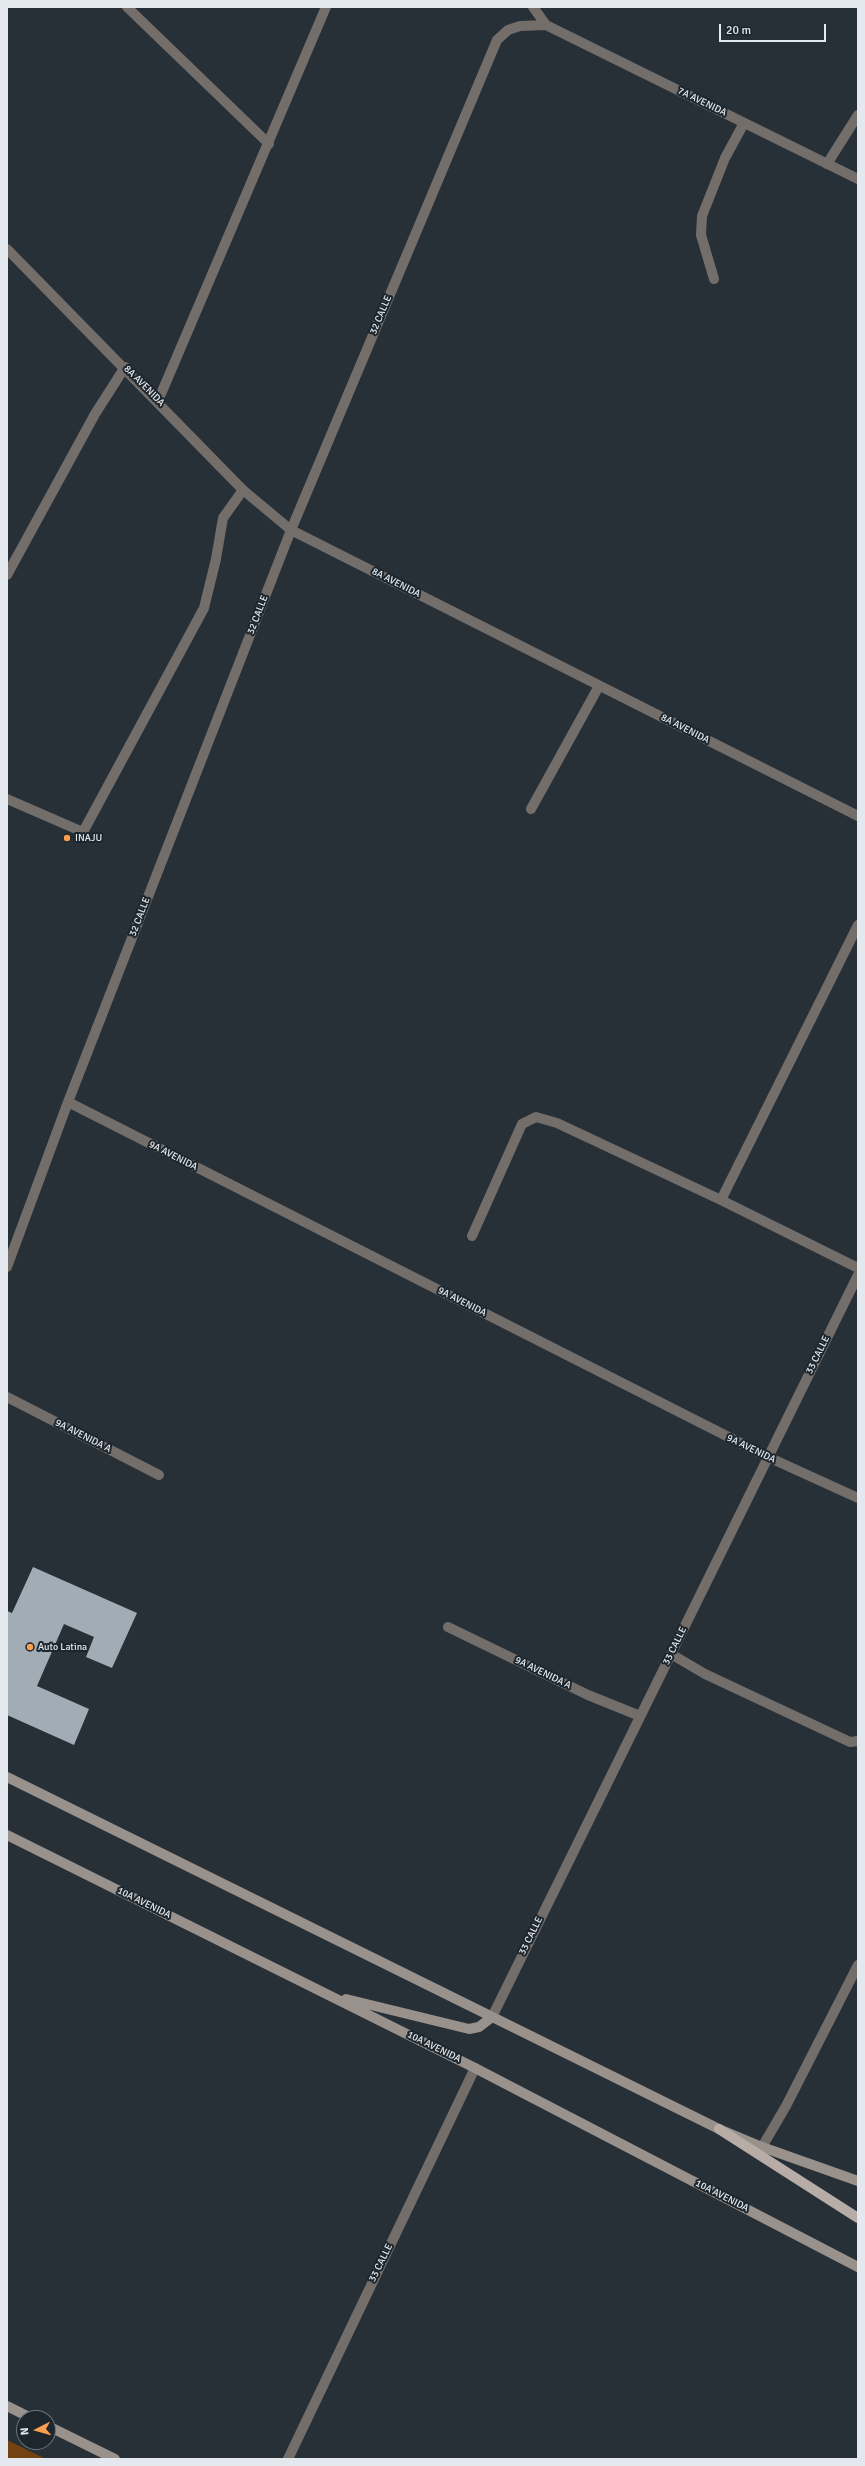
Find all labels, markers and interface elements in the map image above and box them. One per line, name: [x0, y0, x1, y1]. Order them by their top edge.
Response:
scale bar: [721, 16, 828, 42]
text: 20 m: [726, 23, 751, 38]
street label: 7A AVENIDA: [676, 85, 728, 119]
street label: 32 CALLE: [367, 294, 395, 336]
street label: 8A AVENIDA: [121, 363, 167, 409]
street label: 8A AVENIDA: [370, 566, 422, 600]
street label: 32 CALLE: [245, 594, 271, 636]
street label: 8A AVENIDA: [659, 712, 711, 746]
place label: INAJU: [75, 832, 102, 844]
marker: INAJU: [62, 833, 72, 843]
street label: 32 CALLE: [127, 896, 153, 938]
street label: 9A AVENIDA: [147, 1139, 199, 1173]
street label: 9A AVENIDA: [436, 1285, 488, 1319]
street label: 33 CALLE: [804, 1334, 832, 1376]
street label: 9A AVENIDA A: [53, 1417, 113, 1455]
street label: 9A AVENIDA: [725, 1432, 777, 1466]
street label: 33 CALLE: [661, 1625, 689, 1667]
place label: Auto Latina: [38, 1641, 87, 1653]
marker: Auto Latina: [25, 1642, 35, 1652]
street label: 9A AVENIDA A: [513, 1654, 573, 1692]
street label: 10A AVENIDA: [115, 1885, 173, 1921]
street label: 33 CALLE: [517, 1915, 545, 1957]
street label: 10A AVENIDA: [405, 2029, 463, 2065]
street label: 10A AVENIDA: [693, 2177, 751, 2215]
street label: 33 CALLE: [367, 2242, 395, 2284]
north arrow: [16, 2410, 56, 2450]
text: N: [18, 2427, 31, 2436]

